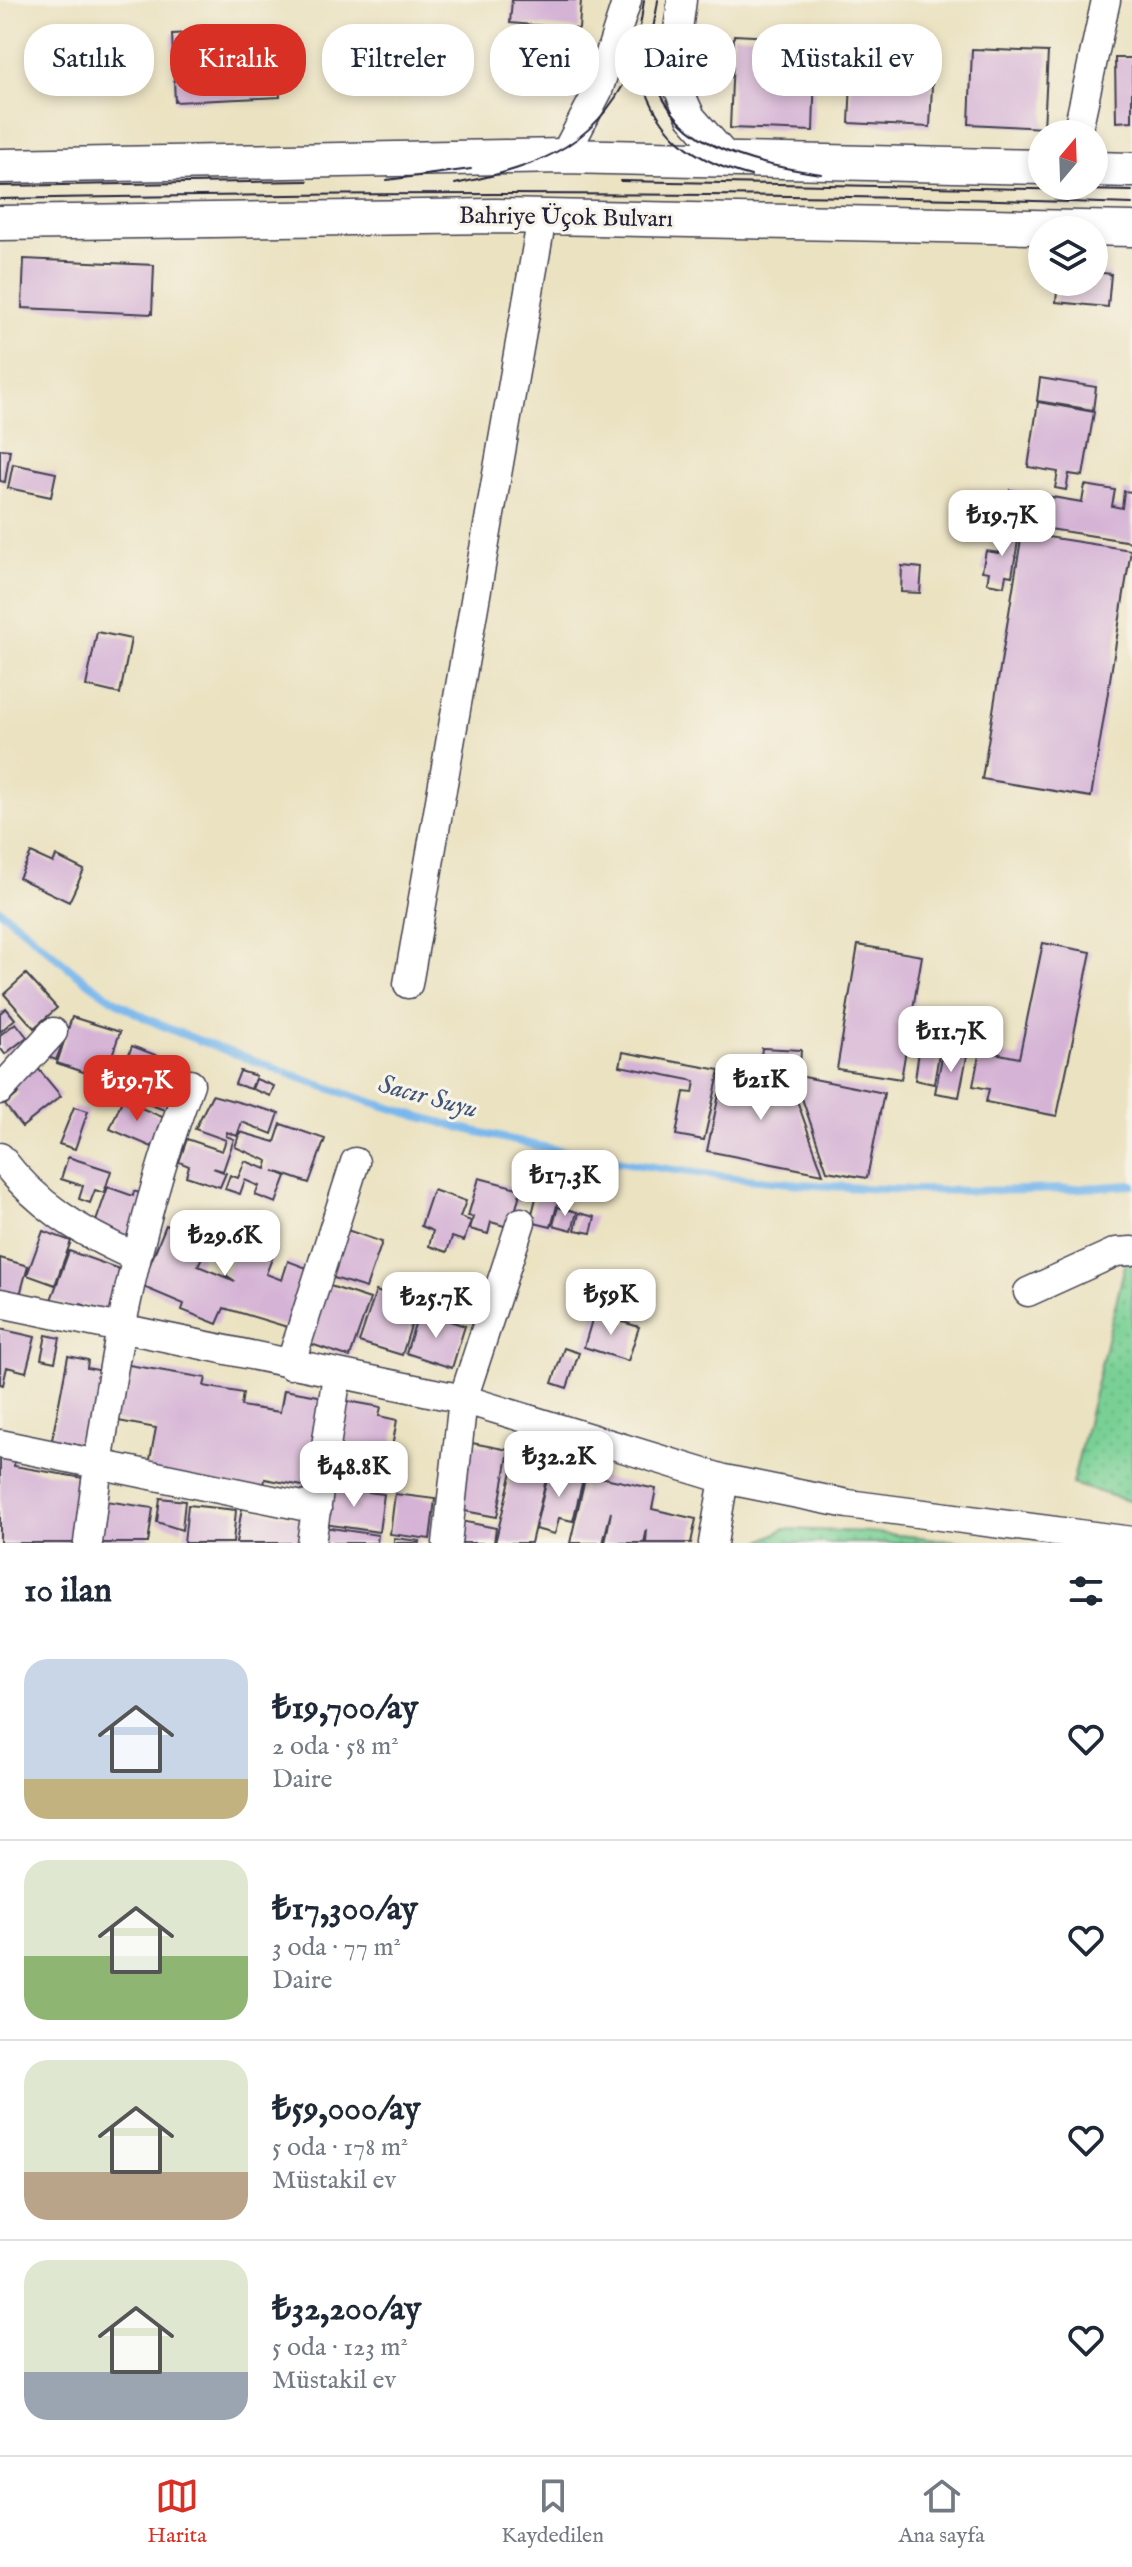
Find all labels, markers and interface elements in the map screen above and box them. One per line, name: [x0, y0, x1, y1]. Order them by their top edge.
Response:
chip: Satılık: [24, 24, 154, 96]
chip: Kiralık: [170, 24, 306, 96]
chip: Filtreler: [322, 24, 474, 96]
chip: Yeni: [490, 24, 599, 96]
chip: Daire: [615, 24, 736, 96]
chip: Müstakil ev: [752, 24, 942, 96]
north arrow: [1028, 120, 1108, 200]
map controls: [1028, 120, 1108, 296]
street label: Bahriye Üçok Bulvarı: [459, 201, 673, 235]
button: layers: [1028, 216, 1108, 296]
pin: ₺19.7K: [937, 490, 1067, 558]
text: ₺19.7K: [966, 499, 1038, 532]
pin: ₺11.7K: [886, 1006, 1016, 1074]
text: ₺11.7K: [916, 1015, 986, 1048]
pin: ₺21K: [714, 1054, 808, 1122]
pin: ₺19.7K: [72, 1055, 202, 1123]
text: ₺21K: [733, 1063, 789, 1096]
text: ₺19.7K: [101, 1064, 173, 1097]
water label: Sacır Suyu: [375, 1068, 481, 1126]
pin: ₺17.3K: [500, 1150, 630, 1218]
text: ₺17.3K: [530, 1159, 600, 1192]
pin: ₺29.6K: [160, 1210, 290, 1278]
text: ₺29.6K: [188, 1219, 262, 1252]
pin: ₺59K: [564, 1269, 658, 1337]
pin: ₺25.7K: [371, 1272, 501, 1340]
text: ₺59K: [584, 1278, 638, 1311]
text: ₺25.7K: [400, 1281, 472, 1314]
pin: ₺32.2K: [494, 1431, 624, 1499]
text: ₺32.2K: [522, 1440, 596, 1473]
pin: ₺48.8K: [289, 1441, 419, 1509]
text: ₺48.8K: [318, 1450, 390, 1483]
icon: filters: [1064, 1569, 1108, 1613]
text: 10 ilan: [24, 1570, 112, 1613]
text: ₺19,700/ay: [272, 1687, 418, 1730]
icon: home: [88, 1691, 184, 1787]
icon: heart: [1064, 1717, 1108, 1761]
text: 2 oda · 58 m²: [272, 1730, 399, 1763]
text: Daire: [272, 1763, 333, 1796]
text: ₺17,300/ay: [272, 1888, 418, 1931]
icon: home: [88, 1892, 184, 1988]
icon: heart: [1064, 1918, 1108, 1962]
text: 3 oda · 77 m²: [272, 1931, 401, 1964]
text: Daire: [272, 1964, 333, 1997]
text: ₺59,000/ay: [272, 2088, 420, 2131]
icon: home: [88, 2092, 184, 2188]
icon: heart: [1064, 2118, 1108, 2162]
text: 5 oda · 178 m²: [272, 2131, 408, 2164]
text: Müstakil ev: [272, 2164, 396, 2197]
text: ₺32,200/ay: [272, 2288, 421, 2331]
icon: home: [88, 2292, 184, 2388]
icon: heart: [1064, 2318, 1108, 2362]
text: 5 oda · 123 m²: [272, 2331, 408, 2364]
text: Müstakil ev: [272, 2364, 396, 2397]
tab: Harita: [147, 2474, 207, 2550]
tab: Kaydedilen: [501, 2474, 604, 2550]
tab: Ana sayfa: [898, 2474, 985, 2550]

